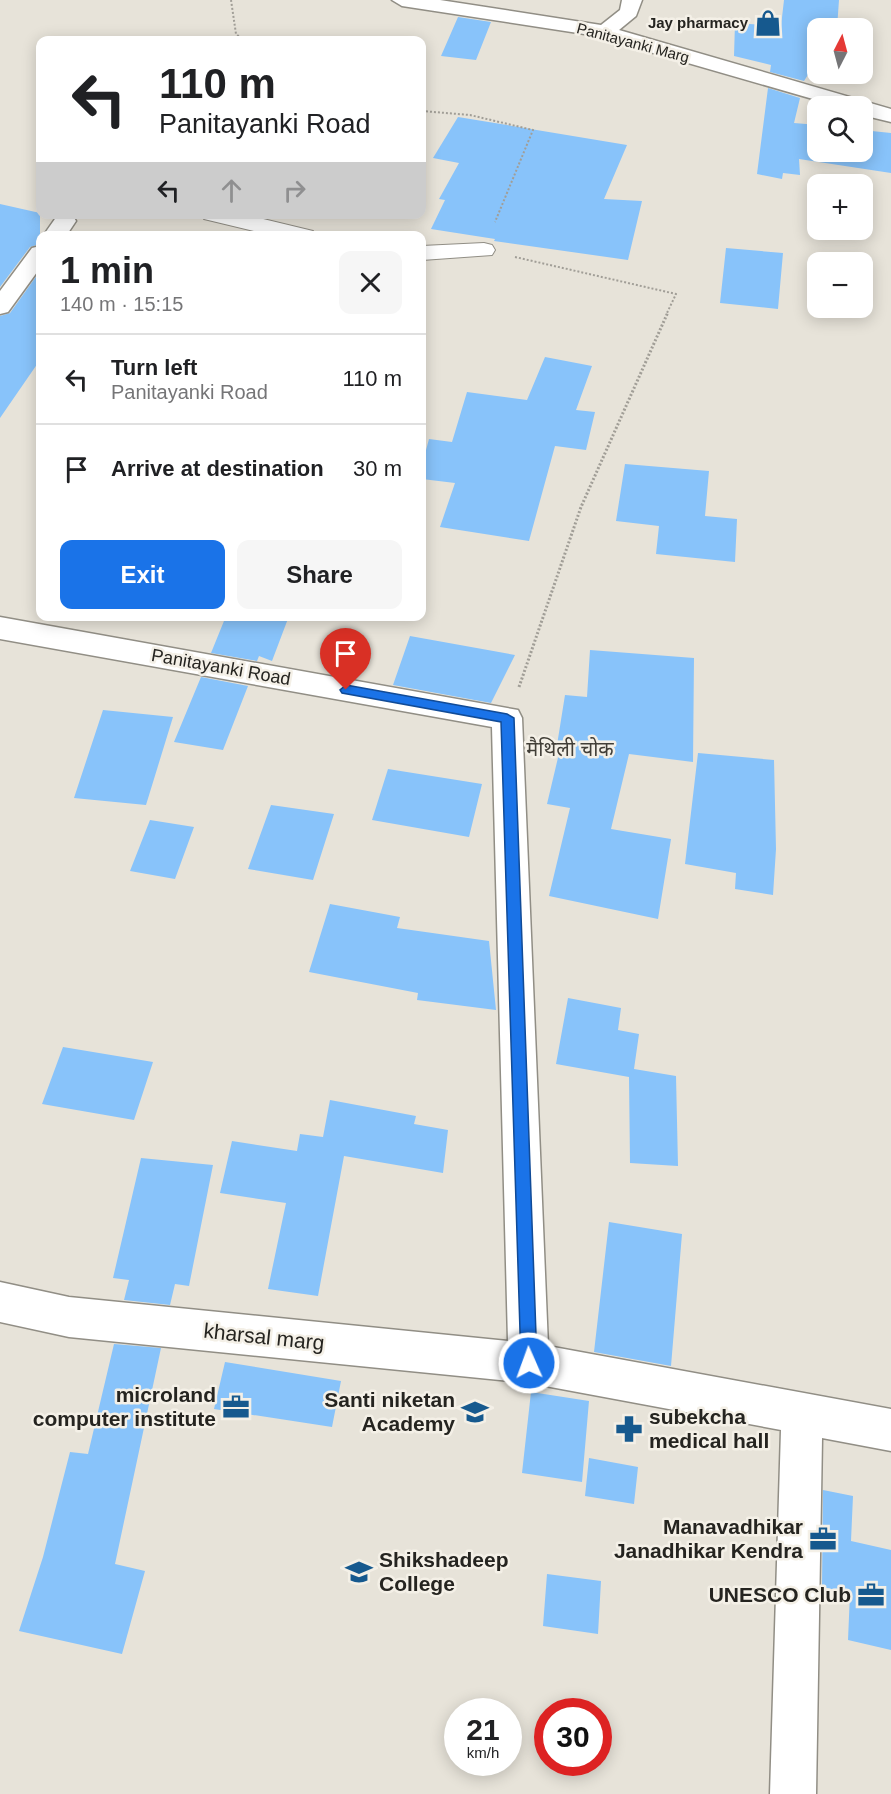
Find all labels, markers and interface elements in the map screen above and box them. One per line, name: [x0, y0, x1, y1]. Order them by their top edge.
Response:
shop icon: Jay pharmacy: [753, 8, 783, 38]
place label: Jay pharmacy: [648, 14, 749, 31]
north arrow: [807, 18, 873, 84]
map controls: [807, 18, 873, 318]
street label: Panitayanki Marg: [575, 19, 691, 66]
icon: left: [60, 60, 138, 138]
text: 110 m: [159, 60, 276, 107]
button: search: [807, 96, 873, 162]
text: Panitayanki Road: [159, 109, 371, 139]
icon: left: [152, 174, 185, 207]
icon: ahead: [215, 174, 248, 207]
icon: right: [278, 174, 311, 207]
button: +: [807, 174, 873, 240]
text: 1 min: [60, 250, 154, 291]
button: close: [339, 251, 402, 314]
button: −: [807, 252, 873, 318]
text: 140 m · 15:15: [60, 293, 183, 315]
text: Turn left: [111, 355, 197, 380]
icon: left: [60, 363, 93, 396]
text: 110 m: [342, 366, 402, 391]
text: Panitayanki Road: [111, 381, 268, 403]
icon: arrive: [60, 453, 93, 486]
text: Arrive at destination: [111, 456, 324, 481]
text: 30 m: [353, 456, 402, 481]
button: Exit: [60, 540, 225, 609]
button: Share: [237, 540, 402, 609]
pin: [320, 628, 371, 690]
icon: arrive: [329, 637, 362, 670]
street label: Panitayanki Road: [150, 645, 292, 689]
district label: मैथिली चोक: [526, 736, 614, 760]
street label: kharsal marg: [202, 1319, 326, 1354]
position arrow: [497, 1331, 561, 1395]
place label: microland computer institute: [33, 1383, 216, 1430]
place label: Santi niketan Academy: [324, 1388, 455, 1435]
office icon: microland computer institute: [221, 1392, 251, 1422]
school or university icon: Santi niketan Academy: [460, 1397, 490, 1427]
place label: subekcha medical hall: [649, 1405, 769, 1452]
pharmacy icon: subekcha medical hall: [614, 1414, 644, 1444]
place label: Manavadhikar Janadhikar Kendra: [614, 1515, 803, 1562]
office icon: Manavadhikar Janadhikar Kendra: [808, 1524, 838, 1554]
place label: Shikshadeep College: [379, 1548, 509, 1595]
school or university icon: Shikshadeep College: [344, 1557, 374, 1587]
office icon: UNESCO Club: [856, 1580, 886, 1610]
place label: UNESCO Club: [709, 1583, 851, 1606]
speed limit sign: 30: [534, 1698, 612, 1776]
text: 21: [466, 1713, 500, 1746]
text: km/h: [467, 1744, 499, 1761]

